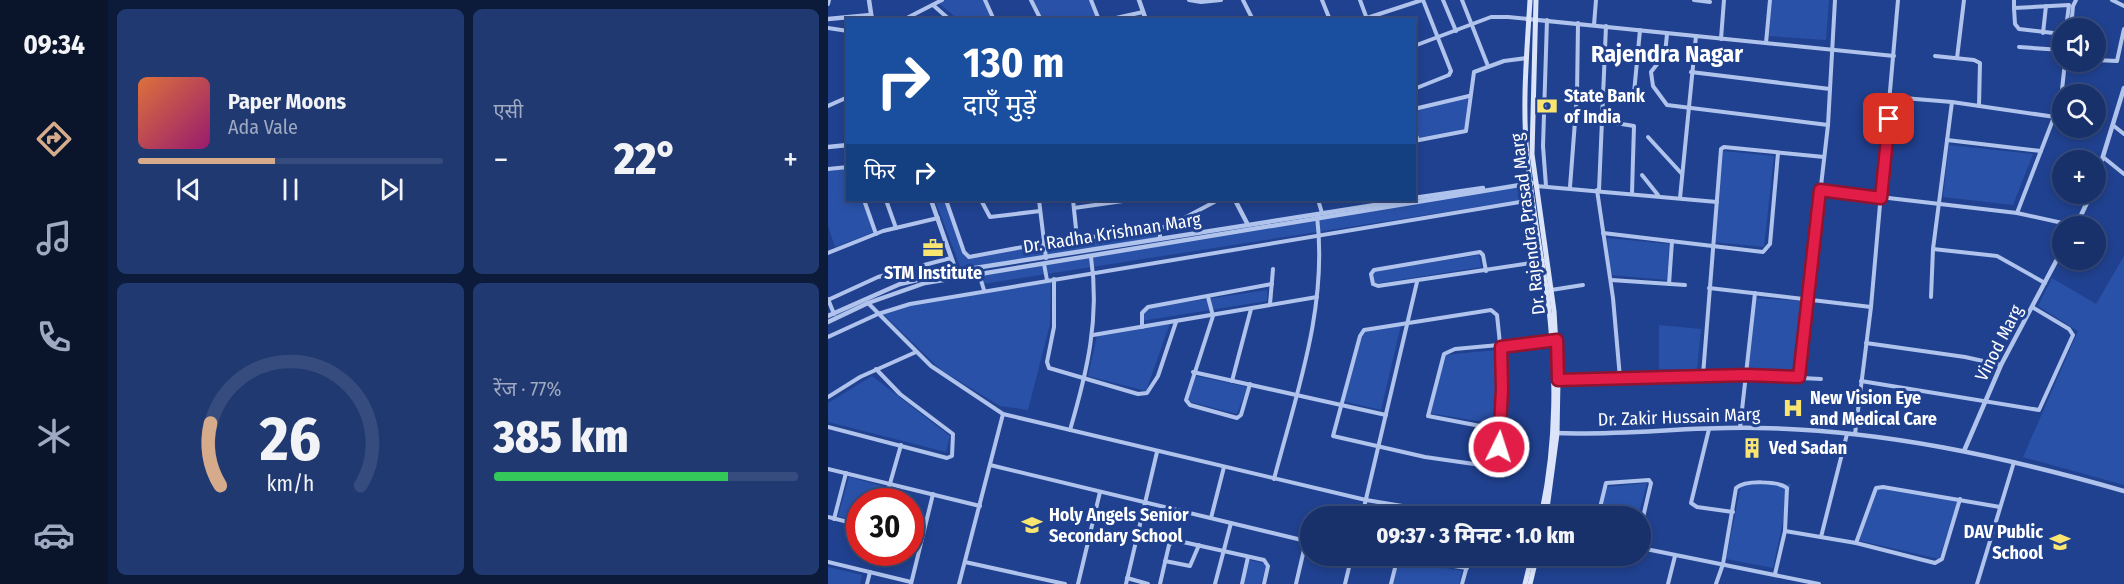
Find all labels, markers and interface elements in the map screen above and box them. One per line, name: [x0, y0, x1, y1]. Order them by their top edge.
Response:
map controls: [2052, 18, 2106, 270]
button: sound: [2052, 18, 2106, 72]
text: 09:34: [23, 29, 85, 61]
text: 130 m: [963, 38, 1064, 88]
district label: Rajendra Nagar: [1591, 40, 1743, 68]
icon: right: [864, 42, 942, 120]
button: search: [2052, 84, 2106, 138]
place label: State Bank of India: [1564, 85, 1646, 128]
text: Paper Moons: [228, 88, 346, 115]
text: दाएँ मुड़ें: [963, 89, 1036, 121]
pin: [1863, 93, 1914, 144]
bank icon: State Bank of India: [1535, 94, 1559, 118]
text: एसी: [494, 99, 523, 123]
icon: arrive: [1872, 102, 1905, 135]
text: Ada Vale: [228, 115, 298, 139]
icon: directions: [33, 118, 75, 160]
street label: Dr. Rajendra Prasad Marg: [1506, 131, 1550, 316]
text: 22°: [614, 132, 677, 186]
text: −: [494, 140, 508, 180]
text: +: [783, 140, 798, 180]
button: +: [2052, 150, 2106, 204]
icon: right: [908, 156, 941, 189]
text: फिर: [864, 158, 896, 185]
icon: previous: [172, 173, 205, 206]
icon: pause: [274, 173, 307, 206]
icon: next: [375, 173, 408, 206]
street label: Dr. Radha Krishnan Marg: [1022, 208, 1203, 258]
button: −: [2052, 216, 2106, 270]
icon: music: [33, 217, 75, 259]
office icon: STM Institute: [921, 236, 945, 260]
place label: STM Institute: [884, 262, 982, 284]
street label: Vinod Marg: [1970, 301, 2028, 385]
icon: phone: [33, 316, 75, 358]
text: रेंज · 77%: [494, 377, 562, 401]
place label: New Vision Eye and Medical Care: [1810, 387, 1937, 430]
hospital icon: New Vision Eye and Medical Care: [1781, 396, 1805, 420]
text: 26: [258, 402, 321, 477]
street label: Dr. Zakir Hussain Marg: [1597, 403, 1761, 431]
text: 385 km: [494, 410, 629, 464]
icon: climate: [33, 415, 75, 457]
position arrow: [1467, 415, 1531, 479]
building icon: Ved Sadan: [1740, 436, 1764, 460]
place label: Ved Sadan: [1768, 437, 1847, 459]
text: km/h: [266, 471, 314, 497]
speed limit sign: 30: [846, 488, 924, 566]
place label: Holy Angels Senior Secondary School: [1049, 504, 1189, 547]
school or university icon: Holy Angels Senior Secondary School: [1020, 513, 1044, 537]
icon: car: [33, 514, 75, 556]
place label: DAV Public School: [1964, 521, 2043, 564]
text: 09:37 · 3 मिनट · 1.0 km: [1376, 522, 1575, 549]
school or university icon: DAV Public School: [2048, 530, 2072, 554]

